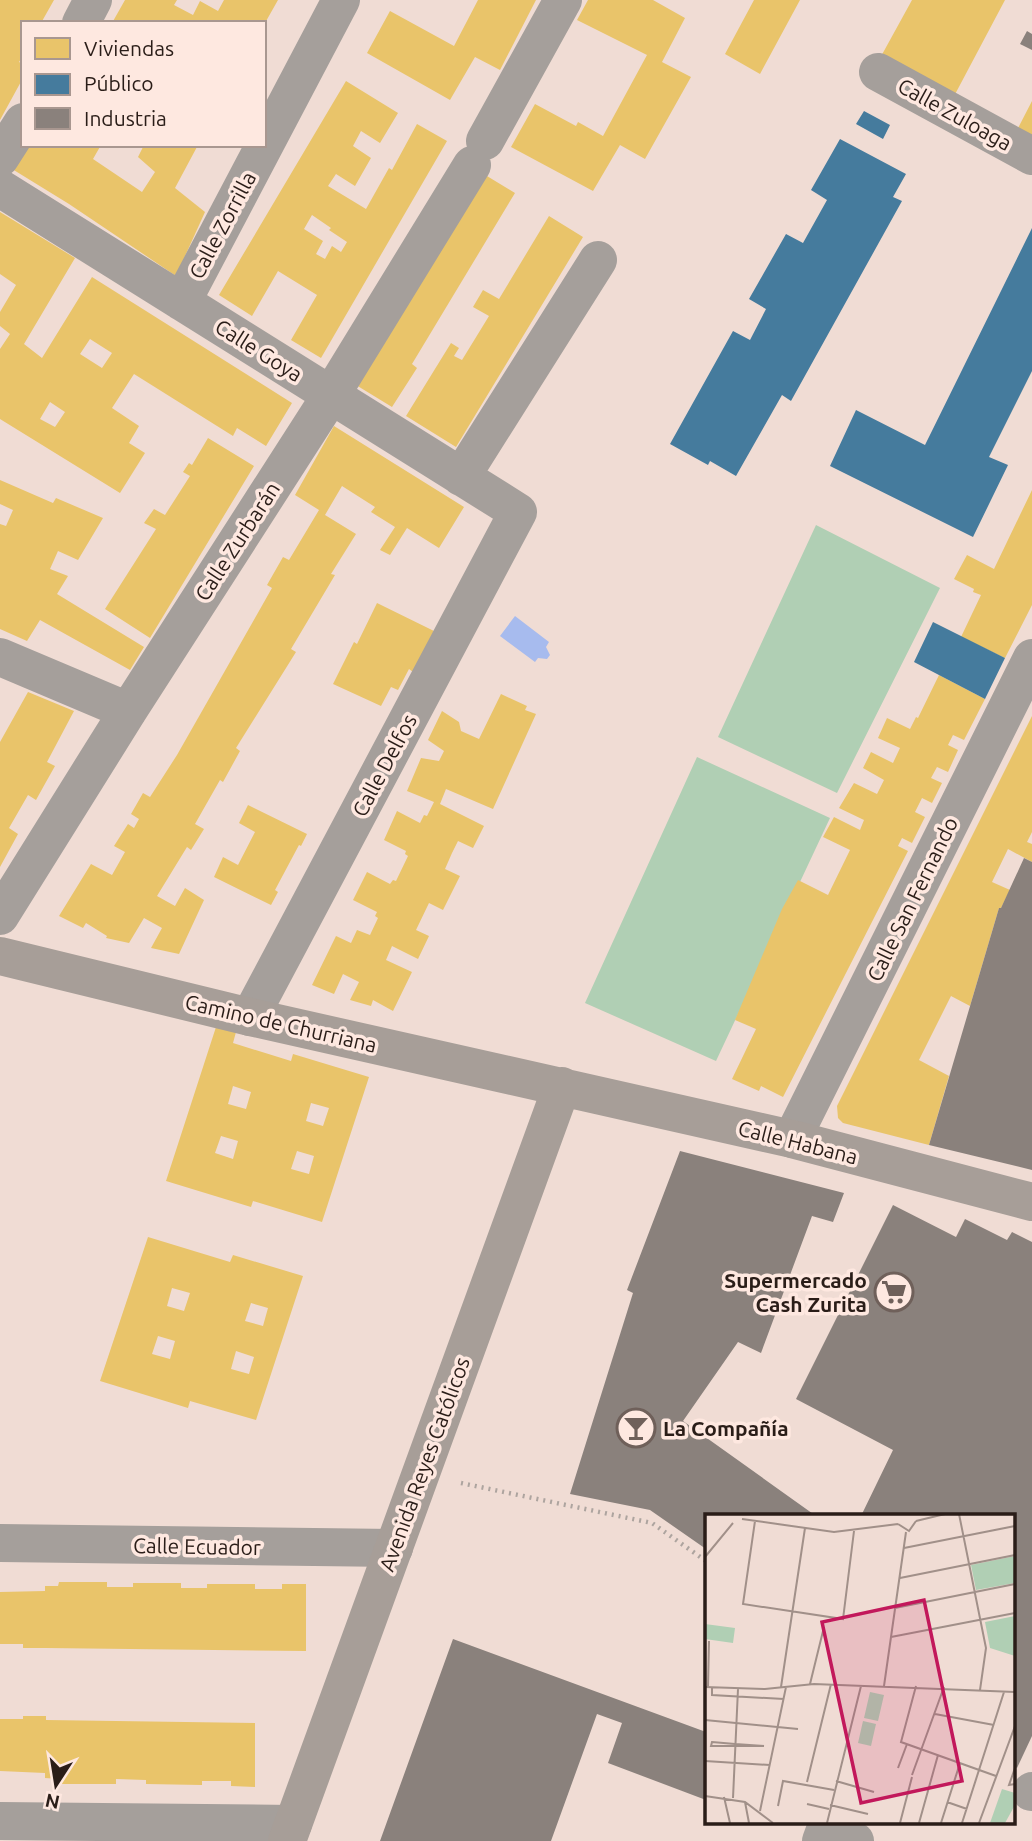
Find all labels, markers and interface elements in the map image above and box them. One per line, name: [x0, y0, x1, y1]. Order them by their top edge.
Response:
legend: [21, 21, 266, 147]
text: Viviendas: [84, 36, 174, 60]
text: Público: [84, 71, 153, 95]
street label: Calle Zuloaga: [894, 73, 1016, 155]
text: Industria: [84, 106, 167, 130]
street label: Calle Zorrilla: [184, 167, 260, 283]
street label: Calle Goya: [211, 314, 307, 386]
street label: Calle Zurbarán: [190, 477, 284, 605]
street label: Calle Delfos: [347, 710, 421, 820]
street label: Calle San Fernando: [862, 813, 962, 985]
street label: Camino de Churriana: [183, 989, 379, 1057]
street label: Calle Habana: [736, 1116, 860, 1168]
place label: Supermercado Cash Zurita: [724, 1268, 867, 1316]
supermarket icon: Supermercado Cash Zurita: [873, 1271, 915, 1313]
street label: Avenida Reyes Católicos: [374, 1354, 474, 1574]
bar icon: La Compañía: [615, 1407, 657, 1449]
place label: La Compañía: [663, 1416, 789, 1440]
inset map: [705, 1514, 1014, 1824]
street label: Calle Ecuador: [133, 1533, 261, 1559]
north arrow: [21, 1750, 91, 1820]
text: N: [43, 1789, 62, 1814]

